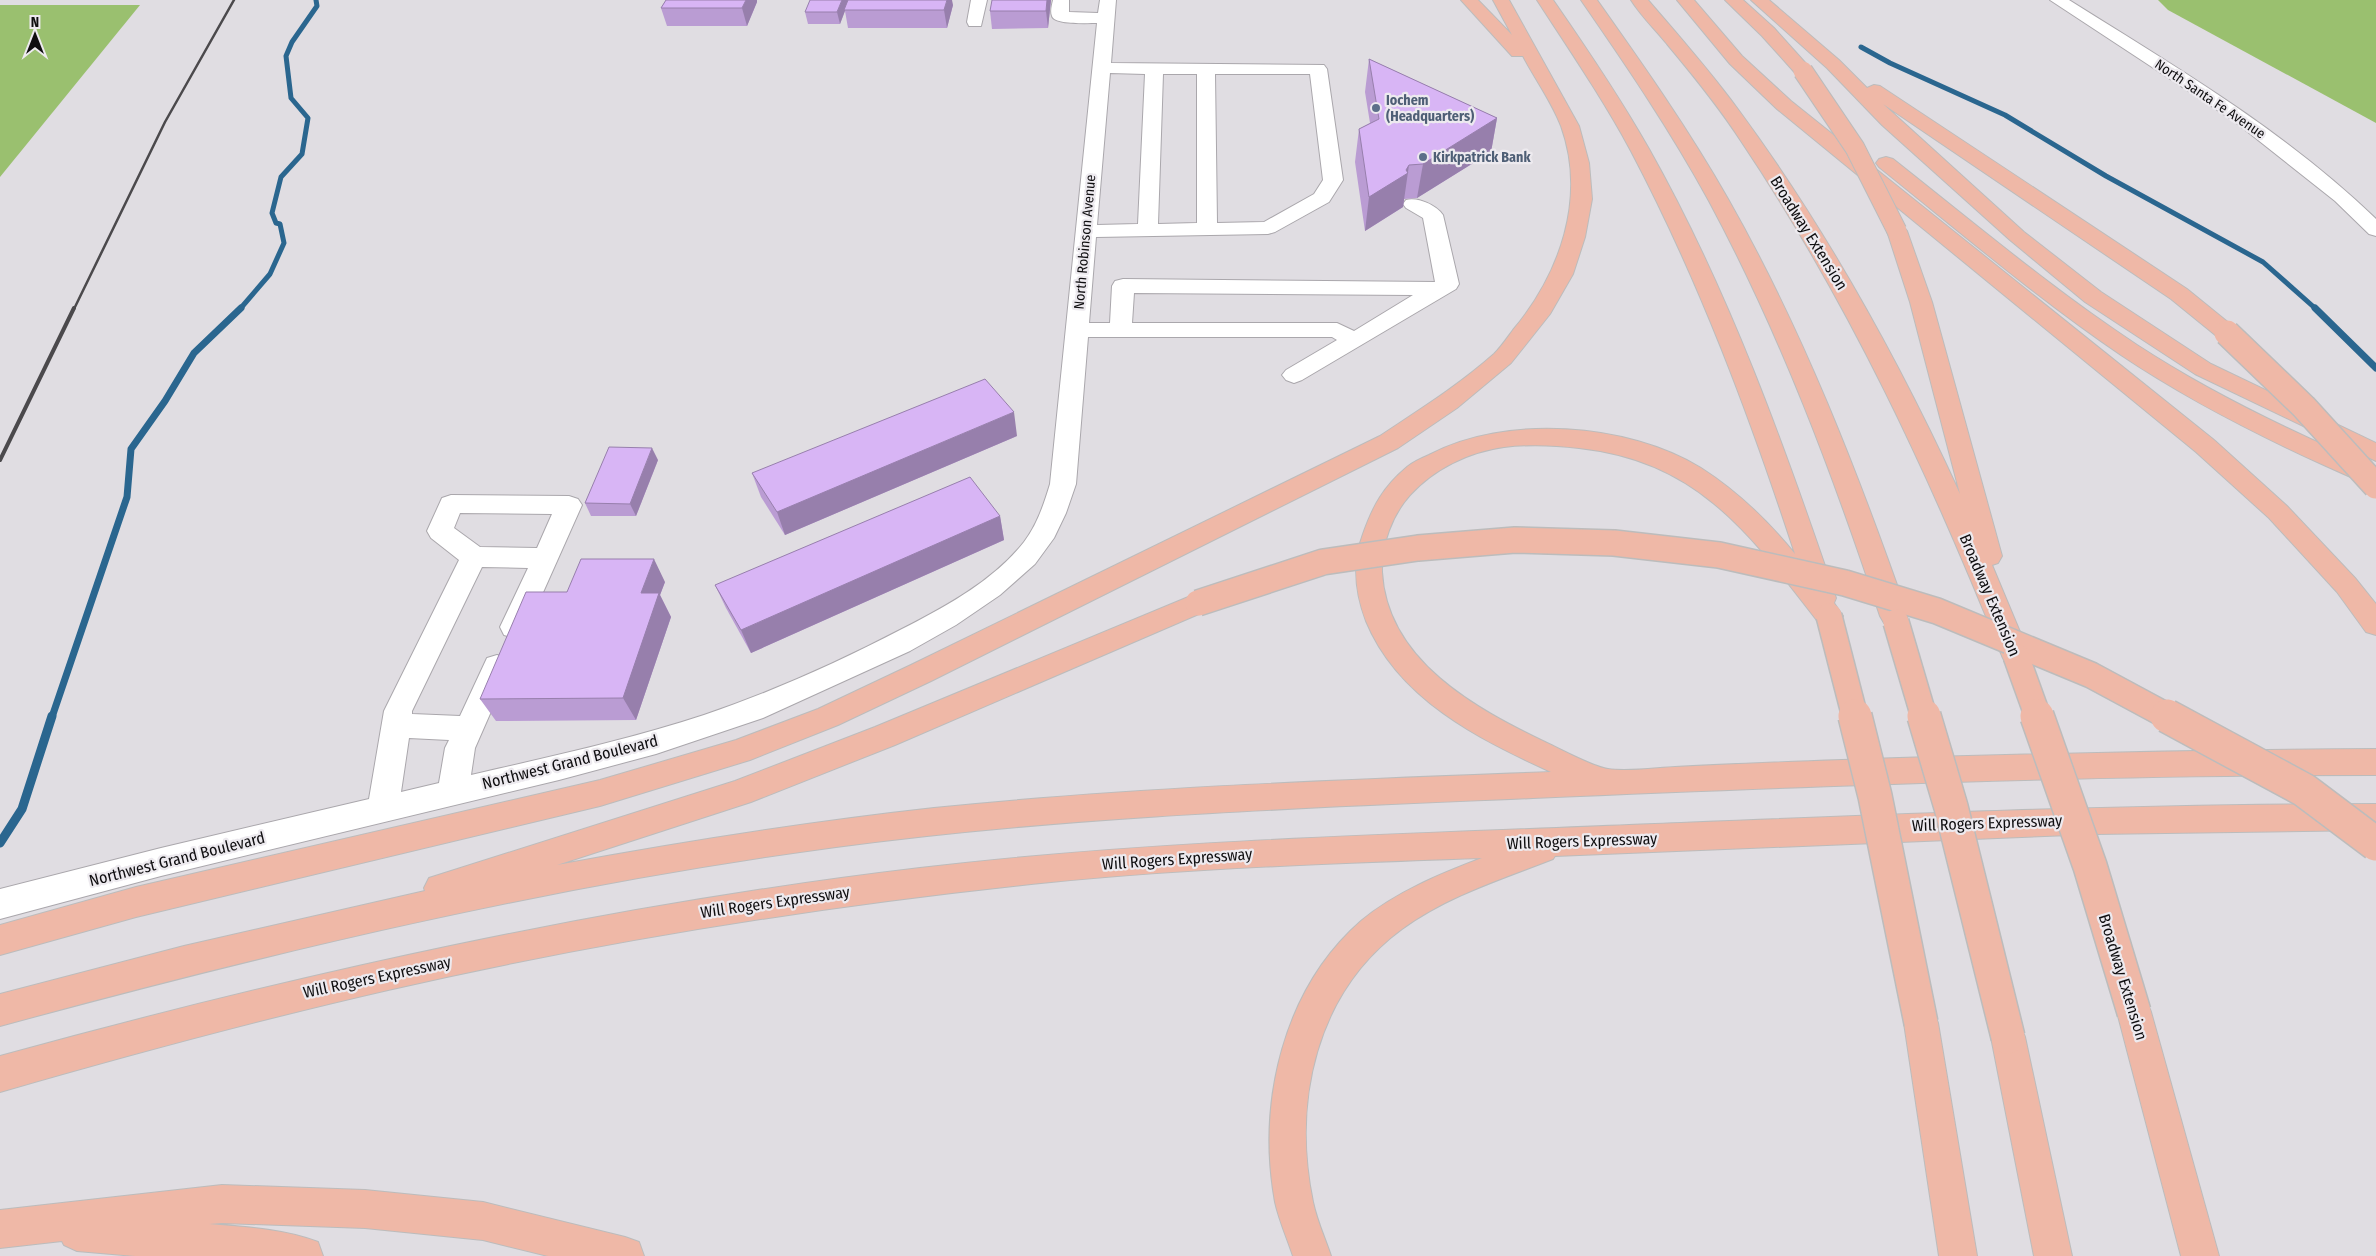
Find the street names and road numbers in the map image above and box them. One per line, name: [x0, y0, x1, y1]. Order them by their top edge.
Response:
street label: North Santa Fe Avenue: [2151, 56, 2269, 142]
street label: Broadway Extension: [1766, 172, 1852, 294]
street label: North Robinson Avenue: [1071, 174, 1099, 310]
street label: Broadway Extension: [1956, 531, 2024, 659]
street label: Northwest Grand Boulevard: [480, 731, 660, 793]
street label: Will Rogers Expressway: [1911, 811, 2063, 835]
street label: Northwest Grand Boulevard: [87, 828, 267, 890]
street label: Will Rogers Expressway: [1506, 829, 1658, 853]
street label: Will Rogers Expressway: [1101, 844, 1254, 874]
street label: Will Rogers Expressway: [699, 882, 852, 922]
street label: Broadway Extension: [2095, 912, 2151, 1042]
street label: Will Rogers Expressway: [301, 952, 454, 1002]

